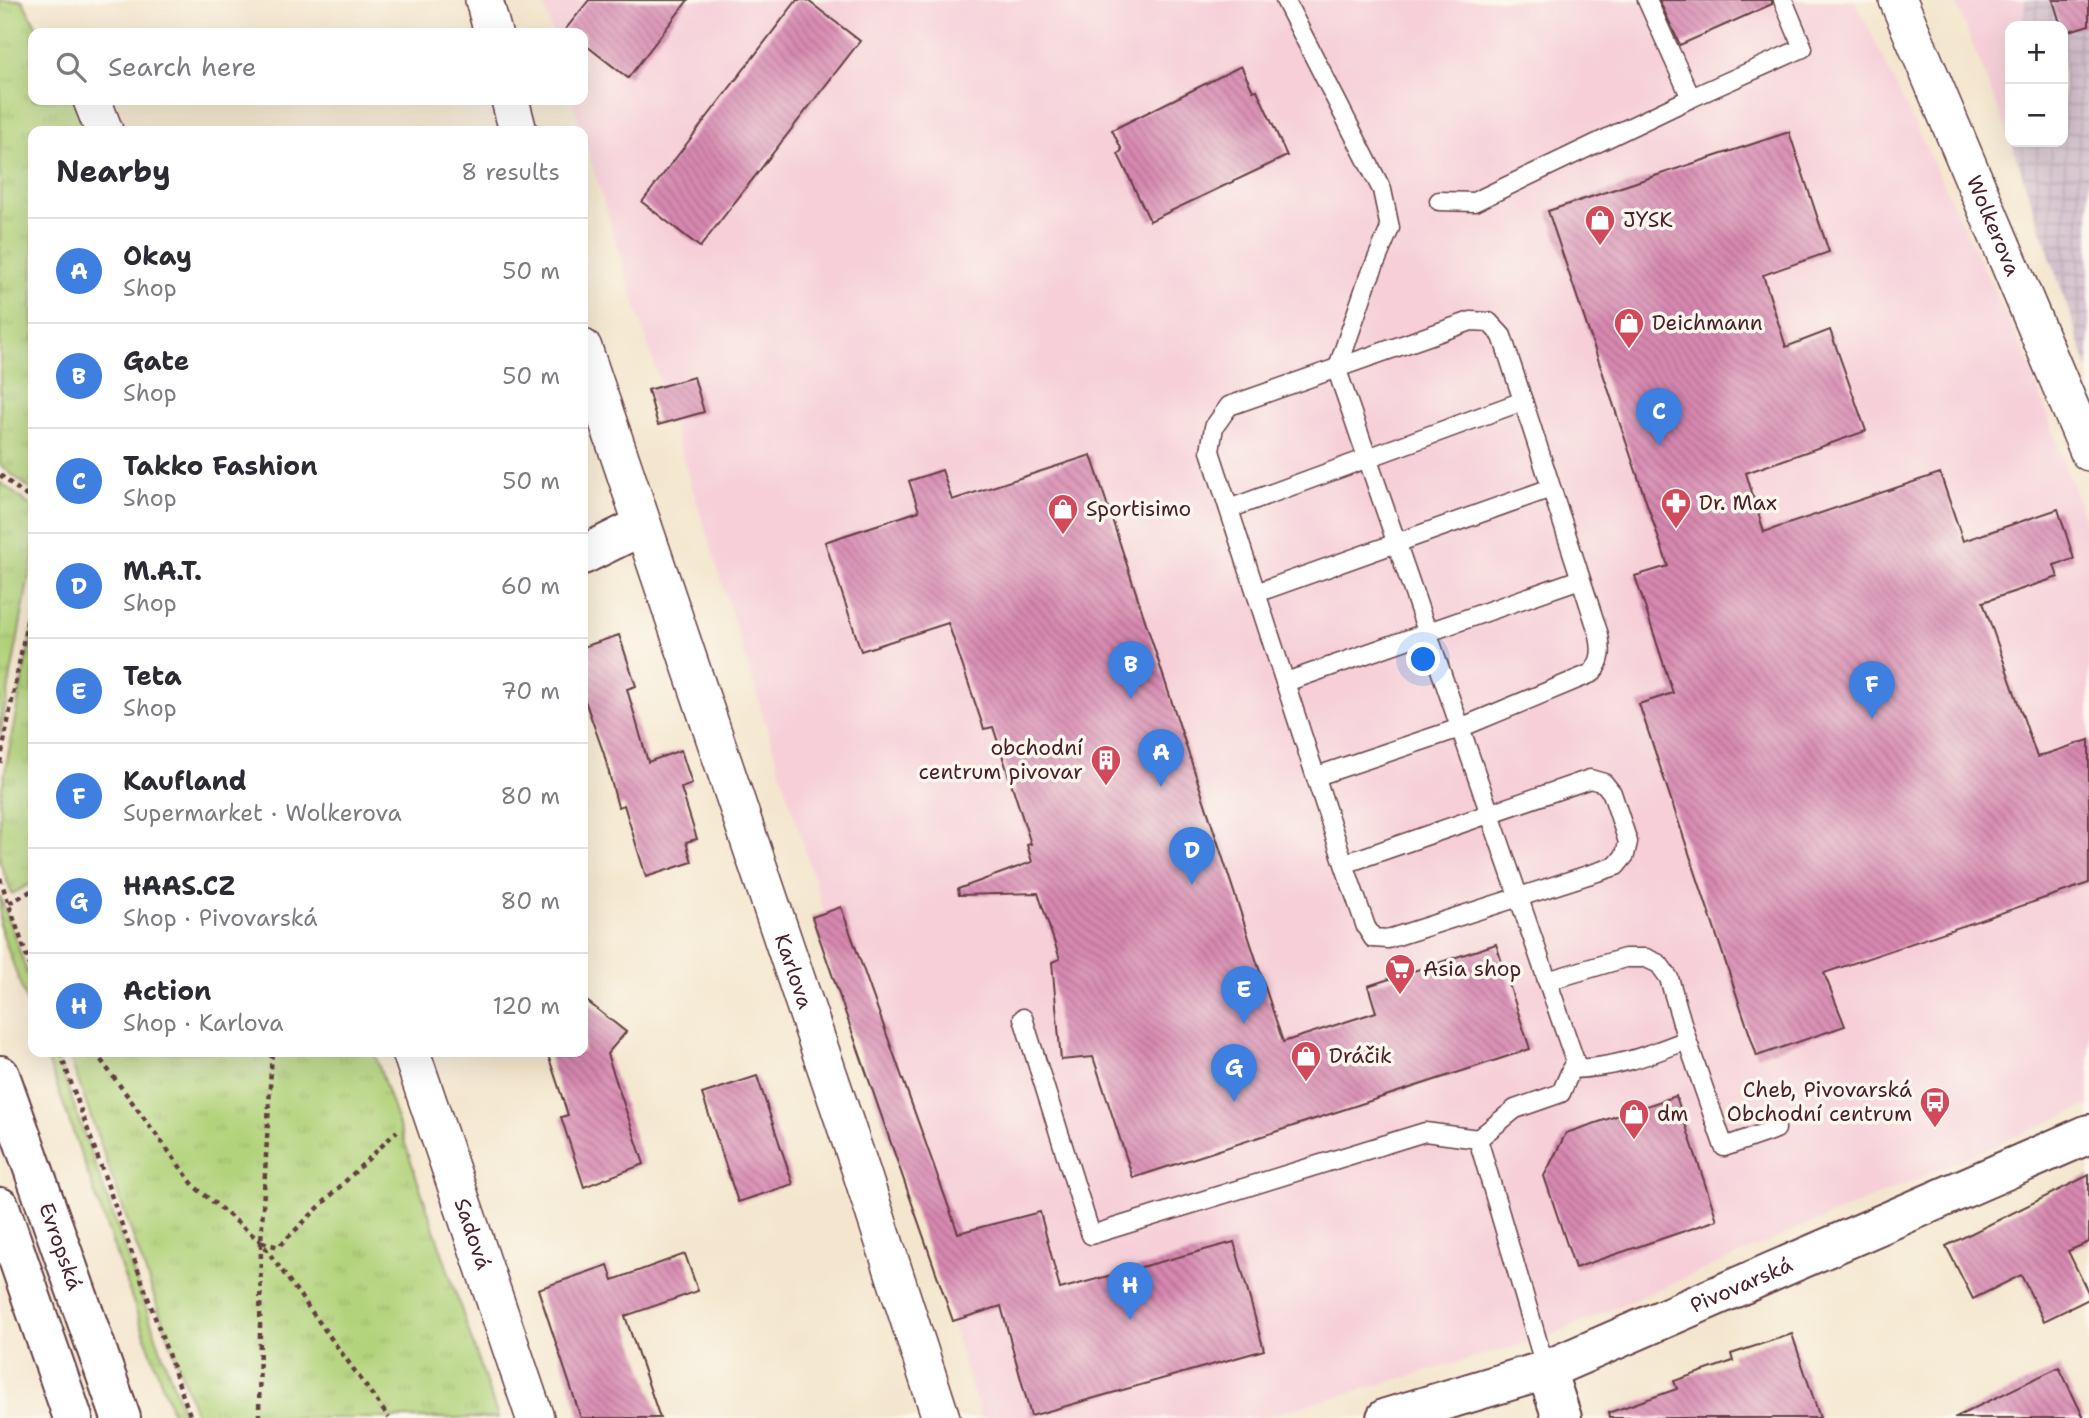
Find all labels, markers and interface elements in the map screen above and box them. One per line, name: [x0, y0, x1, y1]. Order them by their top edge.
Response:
map controls: [2005, 21, 2068, 147]
button: +: [2005, 21, 2068, 84]
search box: [28, 28, 588, 105]
icon: search: [52, 48, 90, 86]
text: Search here: [108, 49, 257, 84]
button: −: [2005, 84, 2068, 147]
text: Nearby: [56, 151, 171, 192]
text: 8 results: [461, 157, 560, 187]
street label: Wolkerova: [1960, 171, 2027, 280]
shop icon: JYSK: [1583, 203, 1617, 247]
place label: JYSK: [1623, 206, 1673, 234]
text: Okay: [123, 238, 192, 273]
text: A: [70, 256, 88, 286]
text: 50 m: [502, 256, 560, 286]
text: Shop: [123, 273, 177, 303]
shop icon: Deichmann: [1612, 306, 1646, 350]
place label: Deichmann: [1652, 309, 1763, 337]
text: Gate: [123, 343, 189, 378]
text: B: [72, 361, 86, 391]
text: 50 m: [502, 361, 560, 391]
text: Shop: [123, 378, 177, 408]
pin: C: [1636, 388, 1682, 446]
text: Takko Fashion: [123, 448, 318, 483]
text: C: [72, 466, 86, 496]
text: 50 m: [502, 466, 560, 496]
text: Shop: [123, 483, 177, 513]
pharmacy icon: Dr. Max: [1659, 486, 1693, 530]
place label: Dr. Max: [1699, 489, 1777, 517]
shop icon: Sportisimo: [1046, 492, 1080, 536]
place label: Sportisimo: [1086, 495, 1191, 523]
text: M.A.T.: [123, 553, 202, 588]
text: D: [71, 571, 87, 601]
text: 60 m: [501, 571, 560, 601]
text: Shop: [123, 588, 177, 618]
pin: B: [1108, 641, 1154, 699]
your location: [1406, 642, 1440, 676]
text: Teta: [123, 658, 182, 693]
pin: F: [1849, 661, 1895, 719]
text: E: [71, 676, 87, 706]
text: 70 m: [501, 676, 560, 706]
text: Shop: [123, 693, 177, 723]
pin: A: [1138, 729, 1184, 787]
place label: obchodní centrum pivovar: [918, 734, 1083, 786]
building icon: obchodní centrum pivovar: [1089, 743, 1123, 787]
text: Kaufland: [123, 763, 247, 798]
text: F: [72, 781, 86, 811]
text: 80 m: [501, 781, 560, 811]
text: Supermarket · Wolkerova: [123, 798, 402, 828]
pin: D: [1169, 827, 1215, 885]
text: HAAS.CZ: [123, 868, 235, 903]
text: G: [70, 886, 88, 916]
text: 80 m: [501, 886, 560, 916]
text: Shop · Pivovarská: [123, 903, 318, 933]
street label: Karlova: [768, 930, 819, 1013]
supermarket icon: Asia shop: [1383, 952, 1417, 996]
place label: Asia shop: [1423, 955, 1521, 983]
pin: E: [1221, 966, 1267, 1024]
text: Action: [123, 973, 211, 1008]
text: H: [71, 991, 87, 1021]
text: 120 m: [492, 991, 560, 1021]
text: Shop · Karlova: [123, 1008, 284, 1038]
shop icon: Dráčik: [1289, 1039, 1323, 1083]
place label: Dráčik: [1329, 1042, 1392, 1070]
pin: G: [1211, 1044, 1257, 1102]
place label: Cheb, Pivovarská Obchodní centrum: [1727, 1076, 1912, 1128]
bus stop icon: Cheb, Pivovarská Obchodní centrum: [1918, 1085, 1952, 1129]
shop icon: dm: [1617, 1097, 1651, 1141]
place label: dm: [1657, 1100, 1688, 1128]
street label: Sadová: [448, 1194, 498, 1273]
street label: Evropská: [32, 1199, 89, 1294]
street label: Pivovarská: [1686, 1251, 1797, 1320]
pin: H: [1107, 1262, 1153, 1320]

